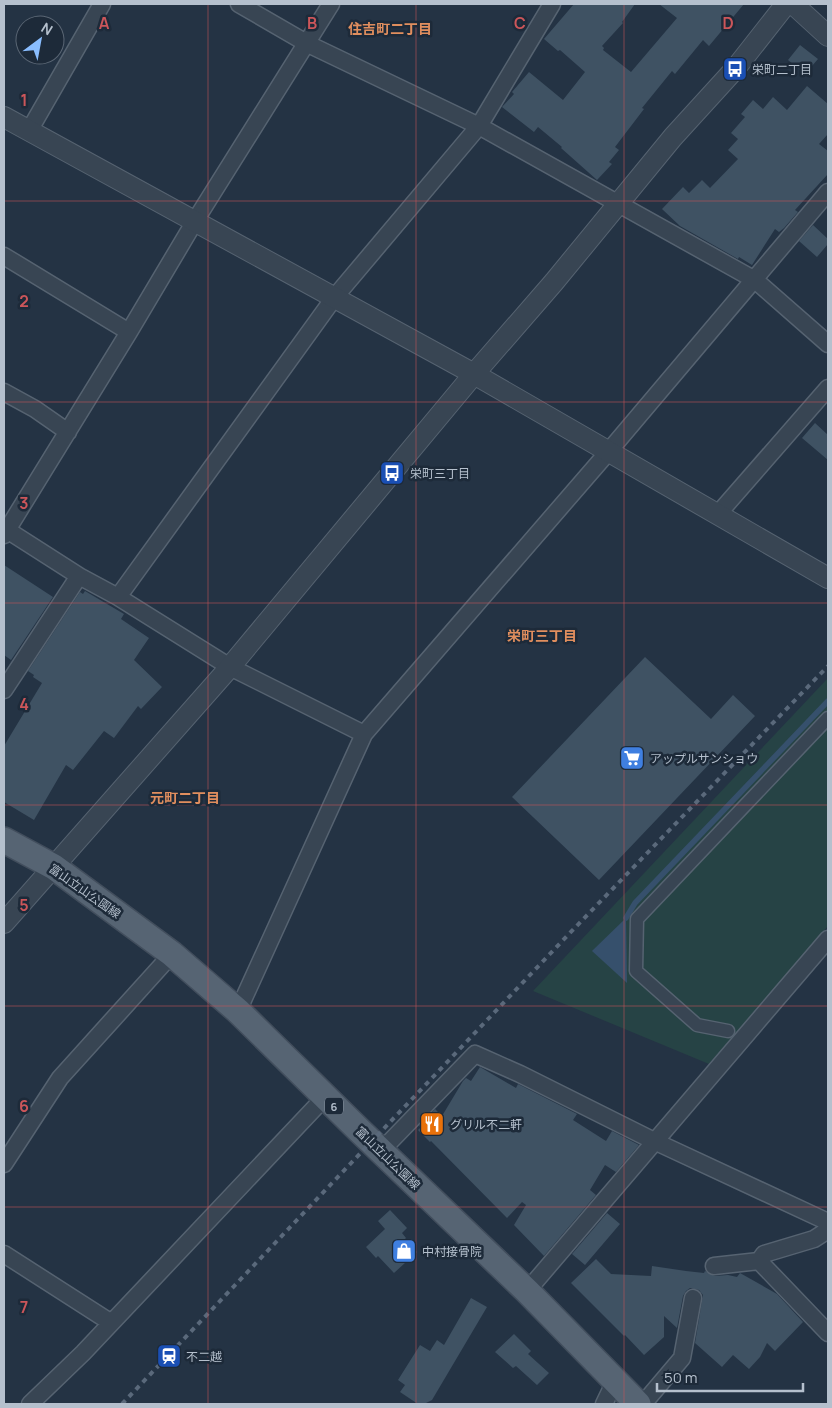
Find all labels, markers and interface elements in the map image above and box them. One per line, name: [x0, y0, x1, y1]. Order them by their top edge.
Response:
text: A: [99, 12, 110, 34]
text: B: [307, 12, 317, 34]
text: C: [514, 12, 526, 34]
text: D: [722, 12, 734, 34]
north arrow: [15, 15, 65, 65]
text: N: [38, 18, 56, 39]
district label: 住吉町二丁目: [348, 19, 432, 38]
bus stop icon: 栄町二丁目: [722, 56, 748, 82]
place label: 栄町二丁目: [752, 61, 812, 78]
text: 1: [20, 89, 28, 111]
text: 2: [19, 290, 29, 312]
bus stop icon: 栄町三丁目: [379, 460, 405, 486]
place label: 栄町三丁目: [410, 465, 470, 482]
text: 3: [19, 492, 29, 514]
district label: 栄町三丁目: [507, 626, 577, 645]
text: 4: [19, 693, 29, 715]
supermarket icon: アップルサンショウ: [619, 745, 645, 771]
place label: アップルサンショウ: [650, 750, 758, 767]
district label: 元町二丁目: [150, 788, 220, 807]
street label: 富山立山公園線: [46, 860, 124, 922]
text: 5: [19, 894, 29, 916]
text: 6: [19, 1095, 29, 1117]
road number: 6: [325, 1098, 343, 1114]
restaurant icon: グリル不二軒: [419, 1111, 445, 1137]
place label: グリル不二軒: [450, 1116, 522, 1133]
street label: 富山立山公園線: [352, 1123, 424, 1193]
shop icon: 中村接骨院: [391, 1238, 417, 1264]
place label: 中村接骨院: [422, 1243, 482, 1260]
text: 7: [20, 1296, 28, 1318]
station icon: 不二越: [156, 1343, 182, 1369]
place label: 不二越: [186, 1348, 222, 1365]
scale bar: [657, 1360, 803, 1392]
text: 50 m: [664, 1367, 698, 1388]

